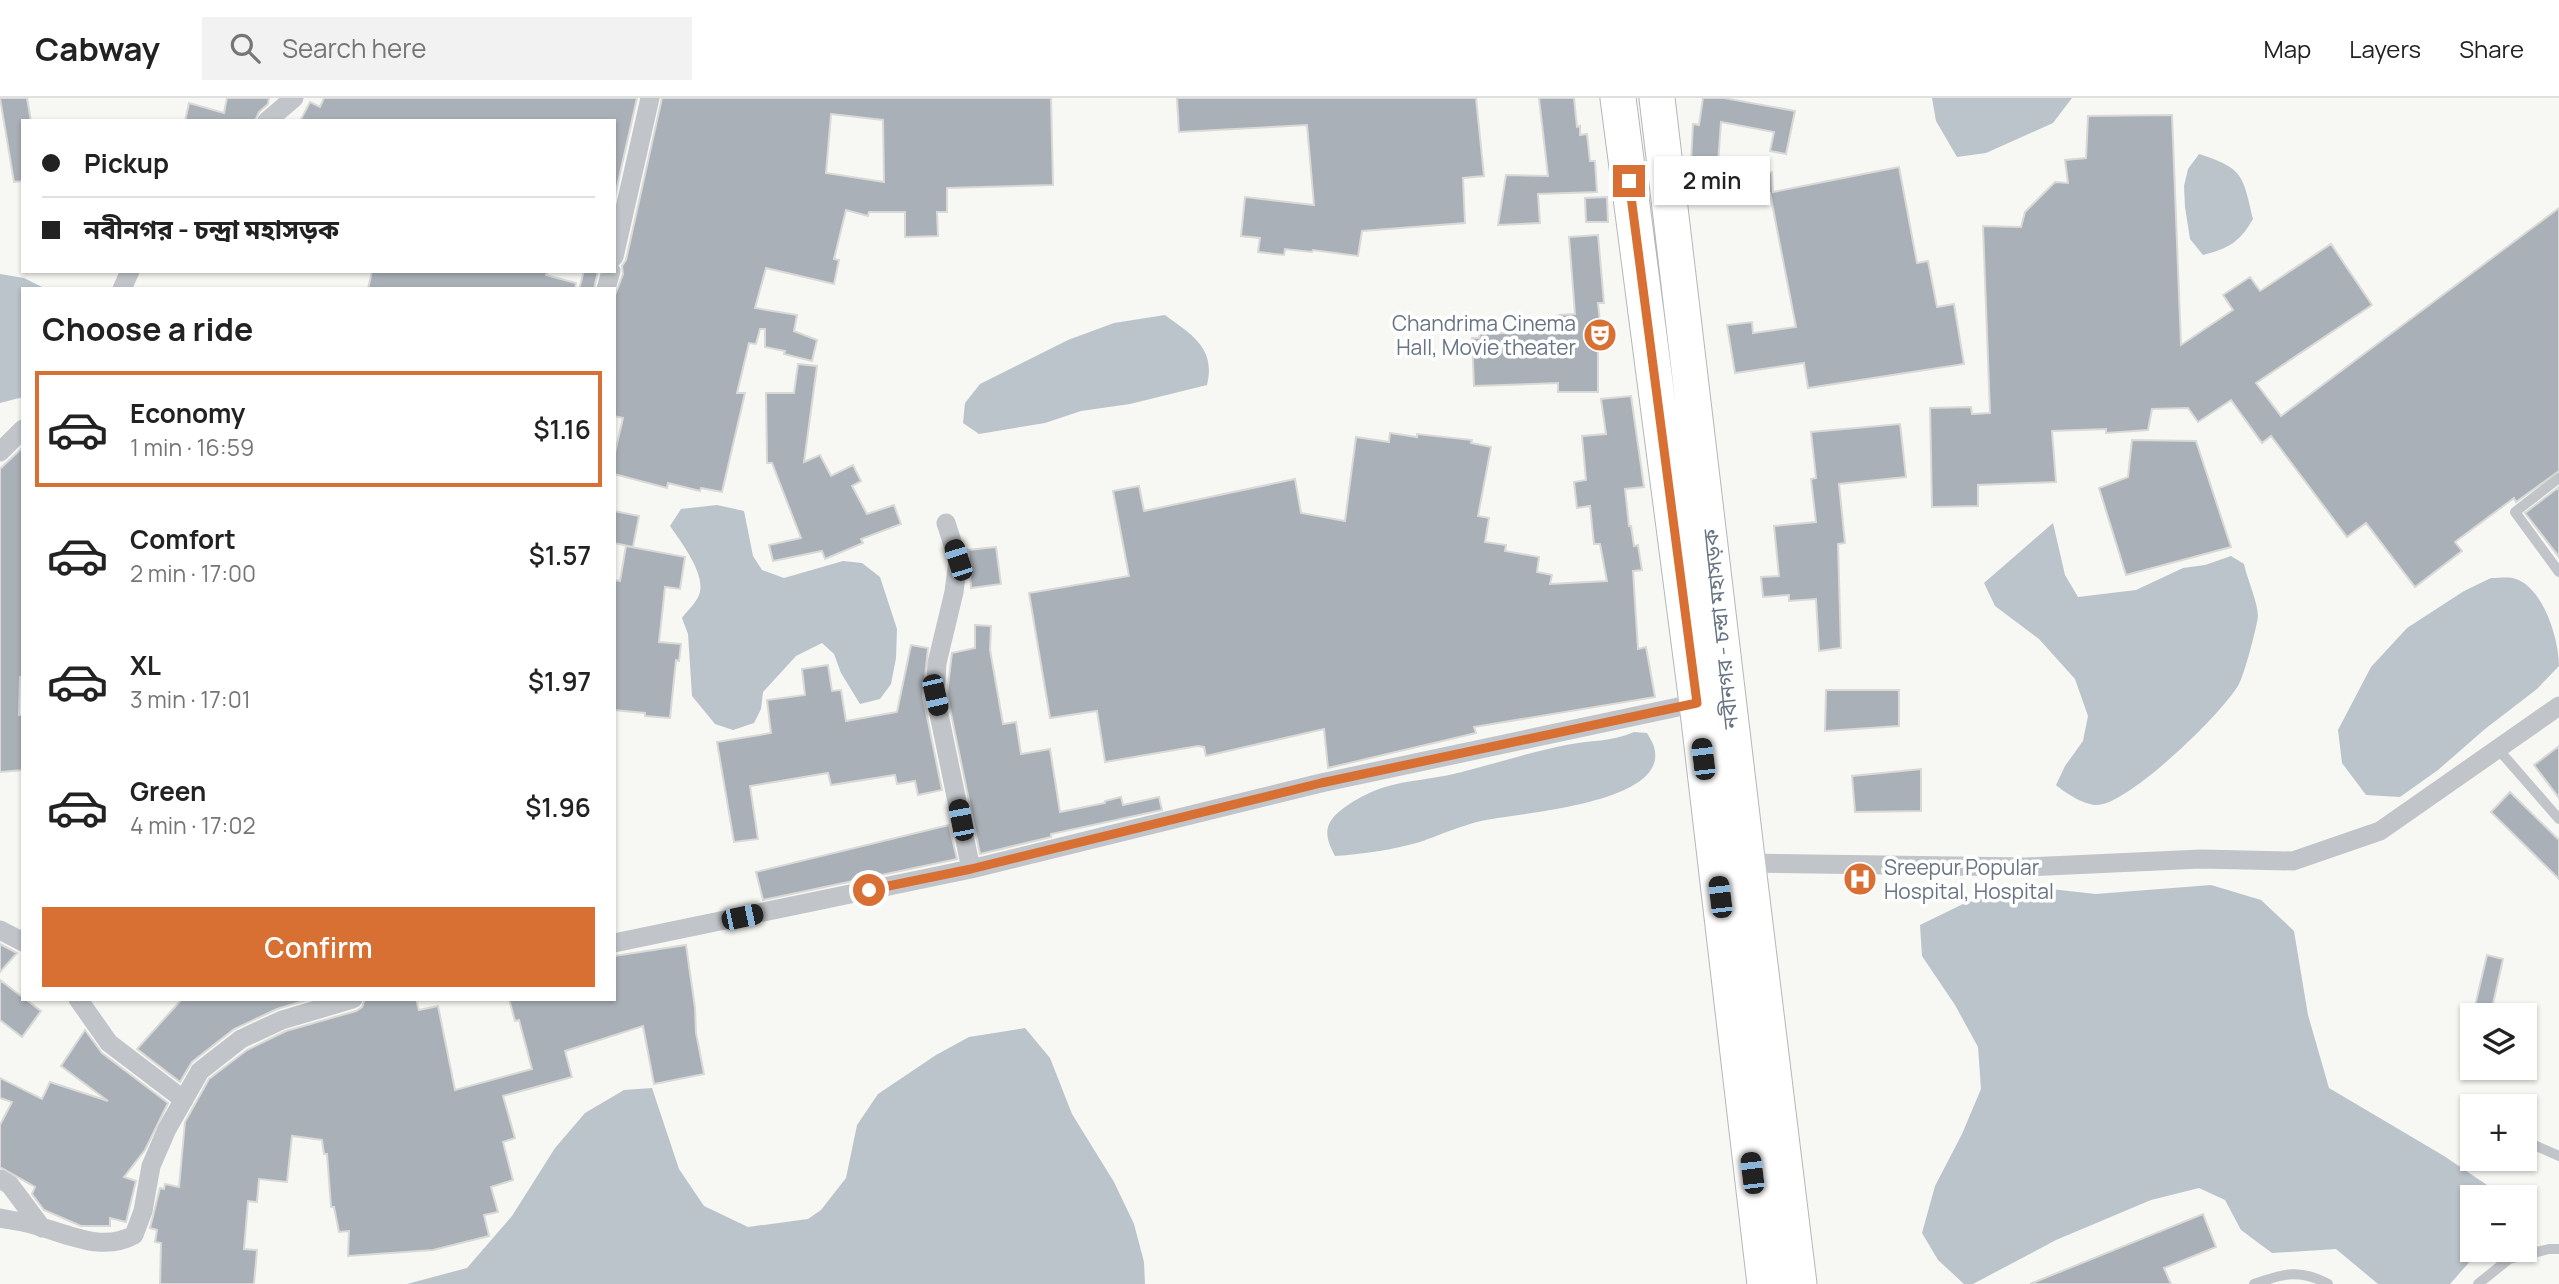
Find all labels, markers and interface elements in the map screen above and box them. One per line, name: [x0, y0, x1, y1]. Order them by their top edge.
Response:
search box: [202, 17, 692, 80]
text: Cabway: [35, 26, 160, 71]
icon: search: [226, 29, 264, 67]
text: Search here: [282, 30, 427, 66]
text: Map: [2264, 32, 2311, 65]
text: Layers: [2349, 32, 2421, 65]
text: Share: [2459, 32, 2524, 65]
text: Pickup: [84, 145, 169, 181]
callout: 2 min: [1654, 156, 1769, 206]
text: 2 min: [1683, 164, 1741, 196]
route end: [1613, 165, 1645, 197]
text: নবীনগর - চন্দ্রা মহাসড়ক: [84, 211, 339, 247]
text: Choose a ride: [42, 307, 253, 351]
place label: Chandrima Cinema Hall, Movie theater: [1392, 309, 1576, 361]
theatre icon: Chandrima Cinema Hall, Movie theater: [1581, 316, 1619, 354]
text: Economy: [130, 395, 245, 431]
icon: car: [46, 398, 109, 461]
text: $1.16: [534, 411, 591, 447]
text: 1 min · 16:59: [130, 431, 254, 463]
text: Comfort: [130, 521, 236, 557]
icon: car: [46, 524, 109, 587]
street label: নবীনগর - চন্দ্রা মহাসড়ক: [1695, 527, 1745, 731]
text: $1.57: [529, 537, 591, 573]
car: [942, 537, 975, 583]
text: 2 min · 17:00: [130, 557, 256, 589]
text: XL: [130, 647, 161, 683]
icon: car: [46, 650, 109, 713]
text: $1.97: [528, 663, 591, 699]
car: [921, 672, 950, 718]
text: 3 min · 17:01: [130, 683, 251, 715]
car: [1691, 737, 1716, 781]
text: Green: [130, 773, 206, 809]
icon: car: [46, 776, 109, 839]
text: $1.96: [525, 789, 591, 825]
car: [947, 797, 976, 843]
text: 4 min · 17:02: [130, 809, 256, 841]
place label: Sreepur Popular Hospital, Hospital: [1884, 853, 2054, 905]
hospital icon: Sreepur Popular Hospital, Hospital: [1841, 860, 1879, 898]
route start: [853, 874, 885, 906]
car: [1708, 875, 1733, 919]
car: [720, 902, 765, 932]
button: Confirm: [42, 907, 595, 987]
map controls: [2460, 1003, 2537, 1262]
button: layers: [2460, 1003, 2537, 1080]
button: +: [2460, 1094, 2537, 1171]
car: [1740, 1151, 1765, 1195]
button: −: [2460, 1185, 2537, 1262]

